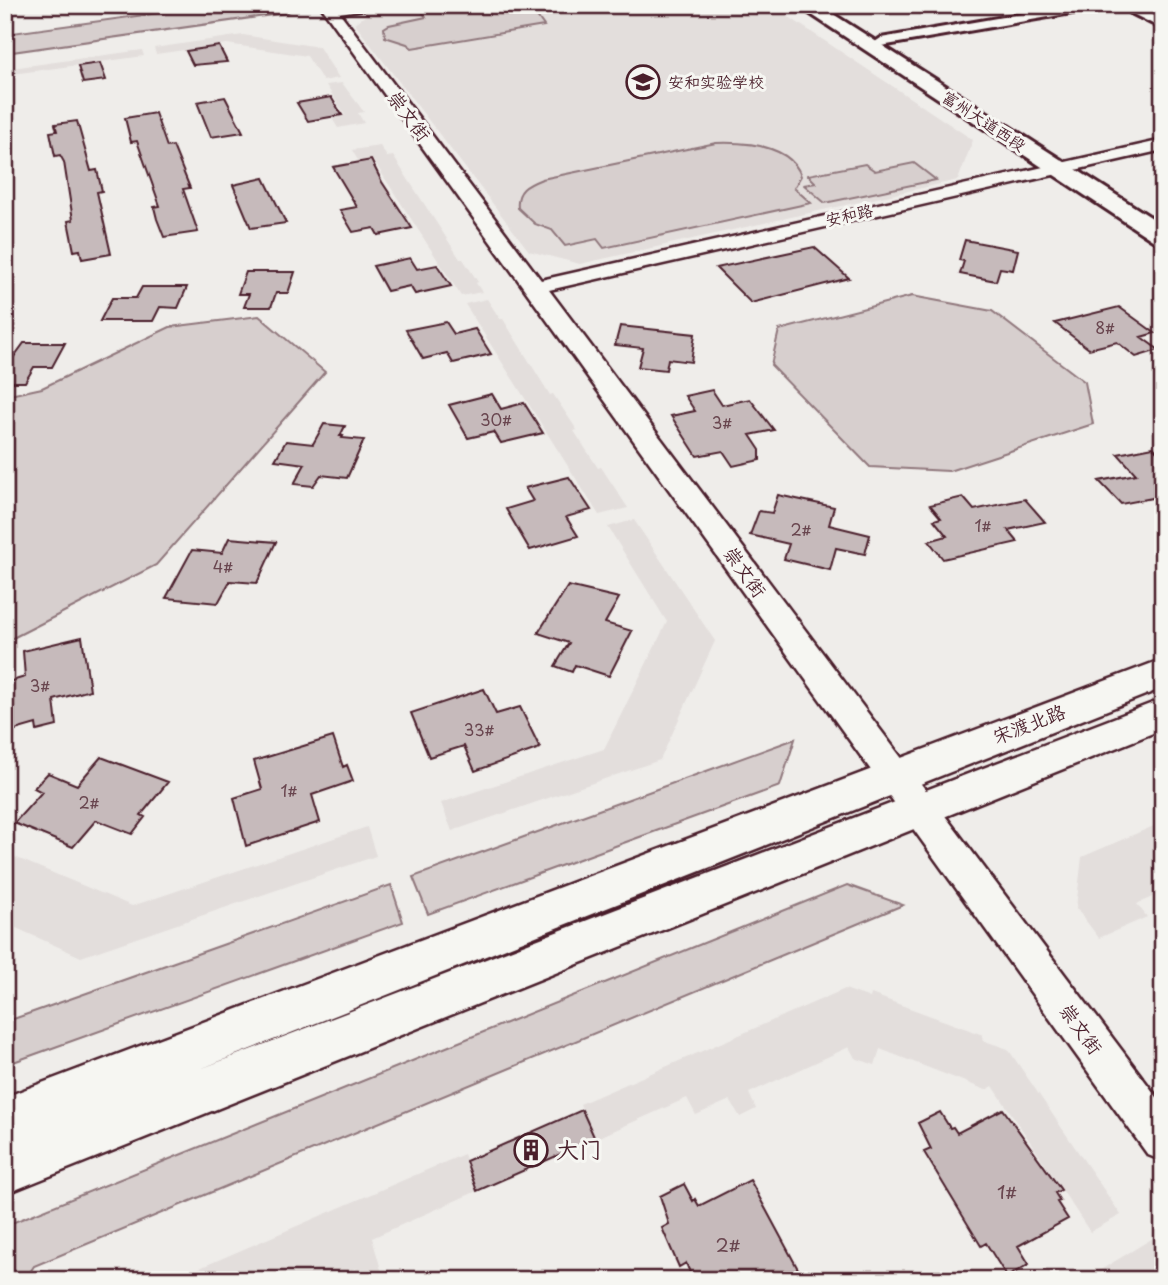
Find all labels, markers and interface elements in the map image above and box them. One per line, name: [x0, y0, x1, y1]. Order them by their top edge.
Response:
school or university icon: 安和实验学校: [624, 63, 662, 101]
place label: 安和实验学校: [668, 69, 764, 93]
street label: 崇文街: [381, 84, 438, 147]
street label: 富州大道西段: [938, 84, 1031, 156]
street label: 安和路: [823, 197, 875, 231]
house number: 8#: [1095, 315, 1115, 339]
house number: 30#: [480, 407, 512, 431]
house number: 3#: [712, 410, 732, 434]
house number: 1#: [975, 513, 992, 537]
house number: 2#: [790, 517, 812, 541]
street label: 崇文街: [718, 540, 774, 603]
house number: 4#: [213, 554, 233, 578]
house number: 3#: [30, 673, 50, 697]
street label: 宋渡北路: [988, 696, 1069, 750]
house number: 33#: [464, 717, 495, 741]
house number: 1#: [281, 778, 298, 802]
house number: 2#: [78, 790, 100, 814]
street label: 崇文街: [1054, 997, 1110, 1060]
building icon: 大门: [512, 1131, 550, 1169]
place label: 大门: [556, 1131, 602, 1166]
house number: 1#: [997, 1177, 1017, 1205]
house number: 2#: [716, 1230, 741, 1258]

